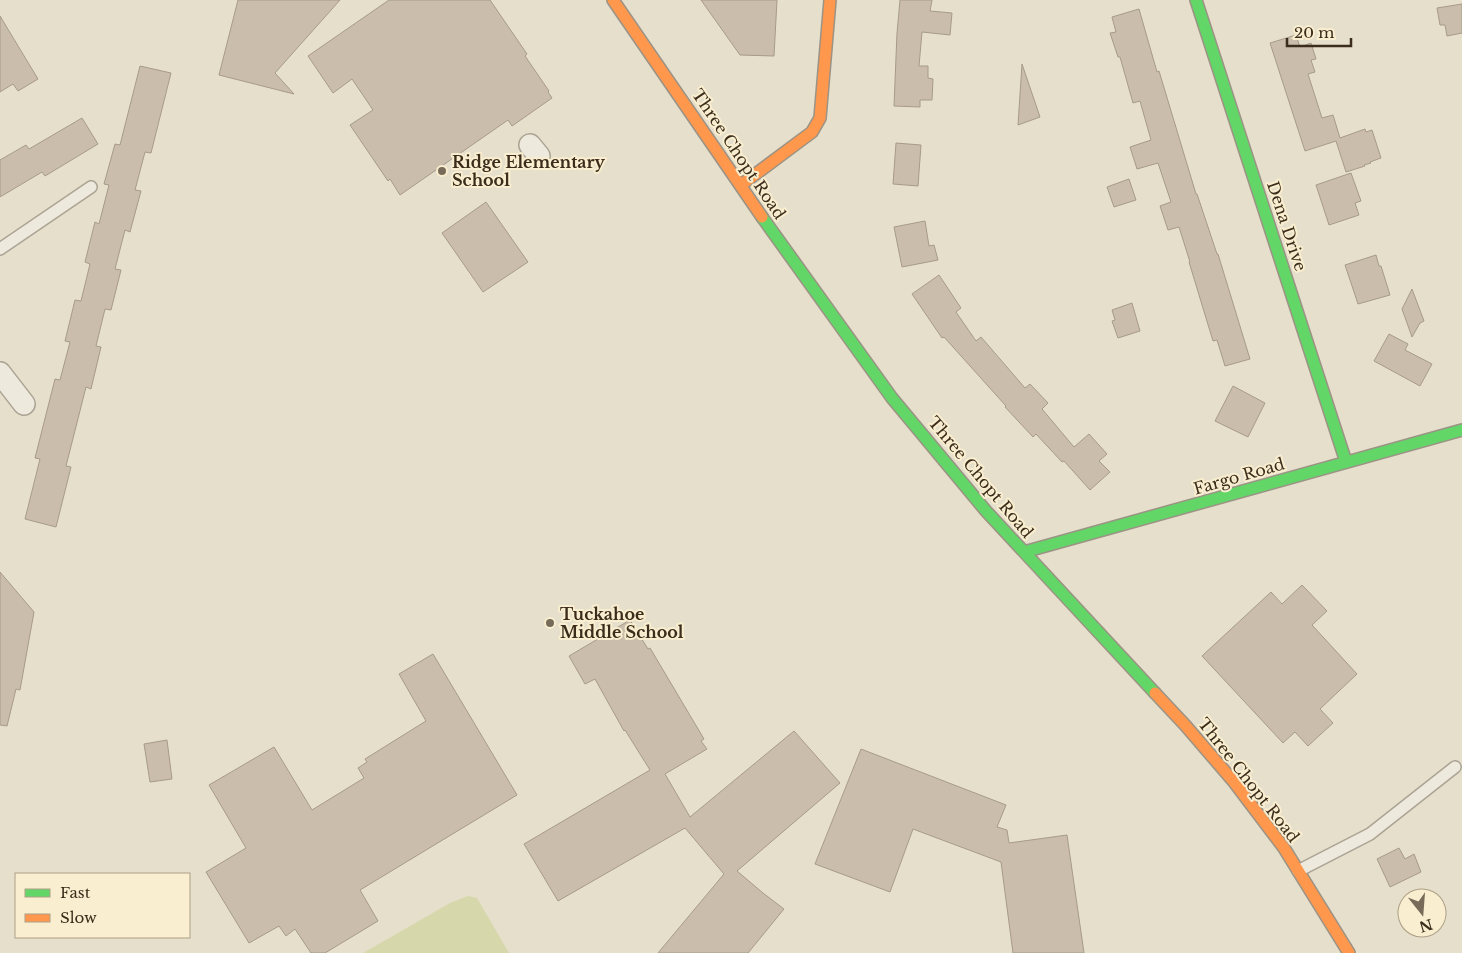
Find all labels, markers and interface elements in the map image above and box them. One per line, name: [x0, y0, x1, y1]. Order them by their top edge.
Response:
scale bar: [1287, 15, 1351, 47]
text: 20 m: [1294, 23, 1334, 42]
street label: Three Chopt Road: [688, 85, 790, 223]
place label: Ridge Elementary School: [452, 152, 605, 190]
marker: Ridge Elementary School: [436, 165, 448, 177]
street label: Dena Drive: [1263, 179, 1311, 273]
street label: Three Chopt Road: [924, 412, 1038, 542]
street label: Fargo Road: [1191, 453, 1287, 499]
place label: Tuckahoe Middle School: [560, 604, 684, 642]
marker: Tuckahoe Middle School: [544, 617, 556, 629]
street label: Three Chopt Road: [1194, 714, 1304, 846]
legend: [15, 873, 190, 938]
text: Fast: [60, 883, 91, 902]
north arrow: [1397, 888, 1447, 938]
text: Slow: [60, 908, 97, 927]
text: N: [1417, 915, 1435, 936]

